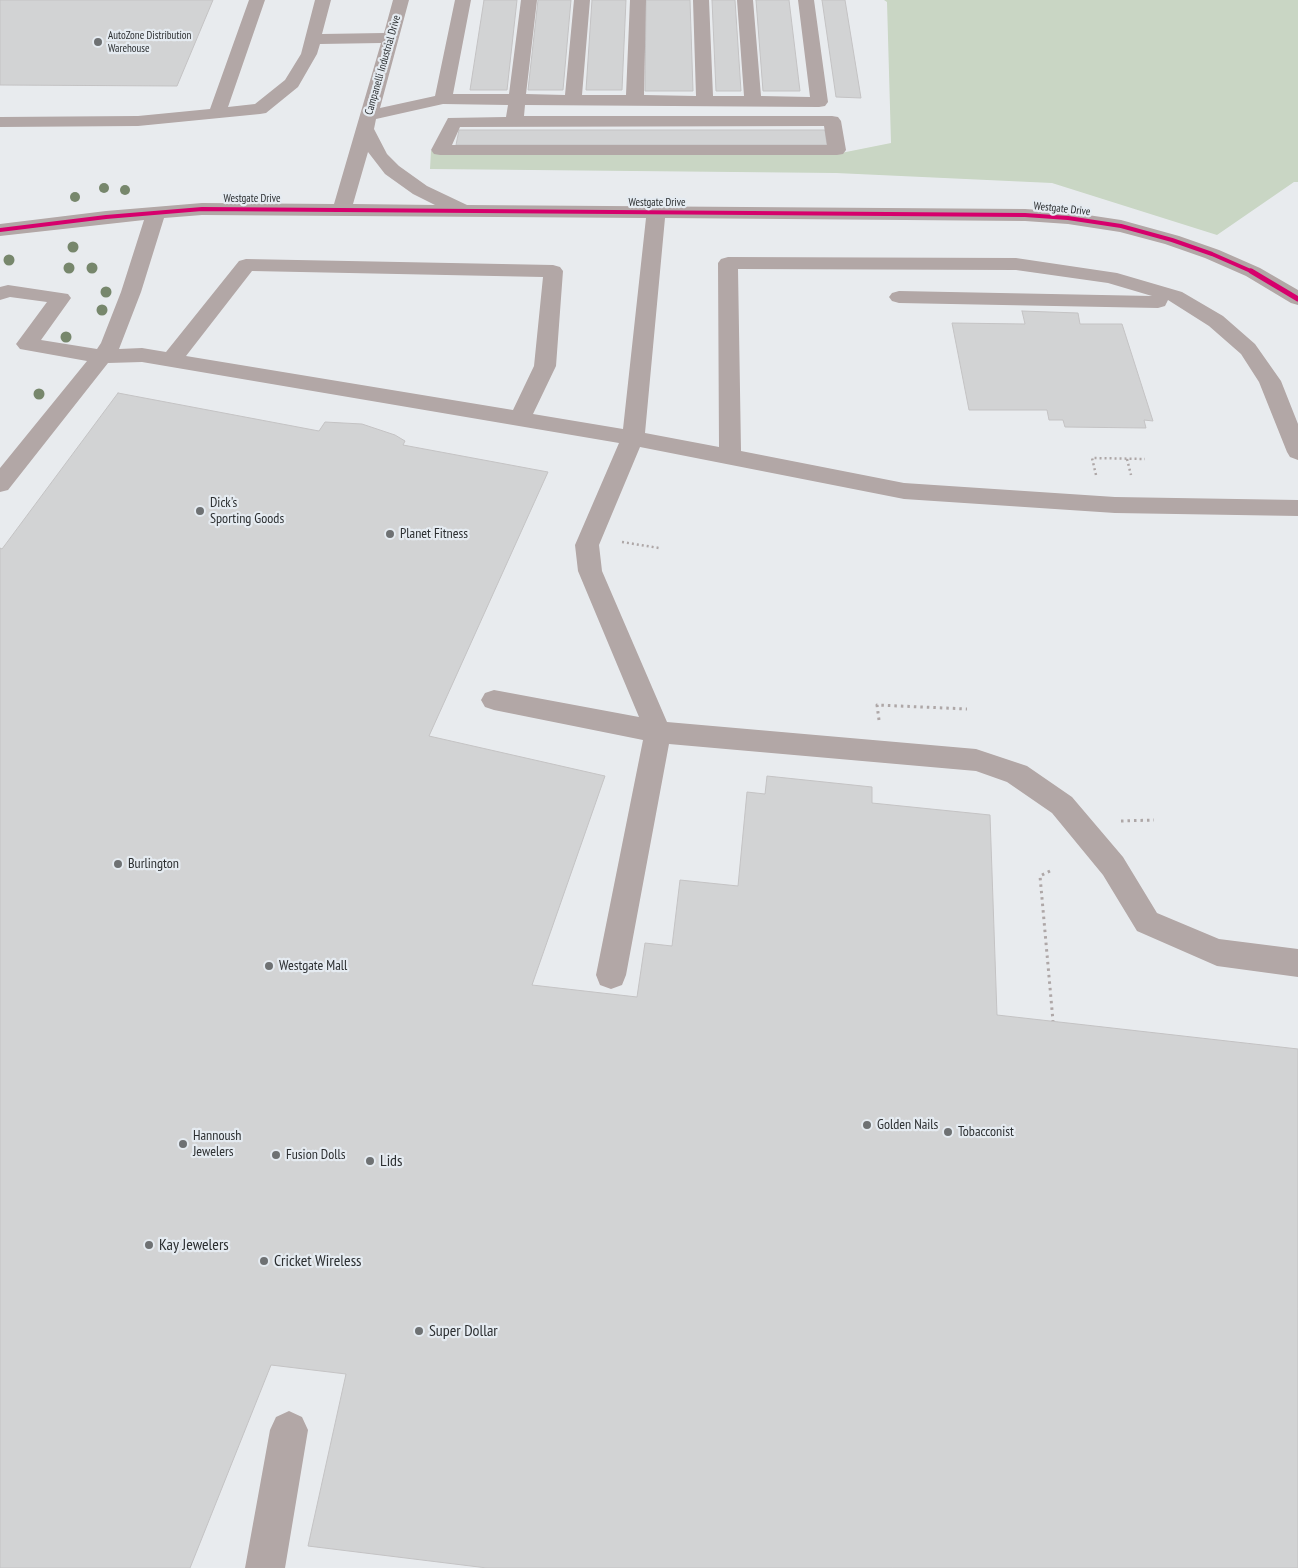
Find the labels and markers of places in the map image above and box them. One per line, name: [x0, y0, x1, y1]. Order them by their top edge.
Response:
place label: AutoZone Distribution Warehouse: [108, 29, 191, 55]
marker: AutoZone Distribution Warehouse: [92, 36, 104, 48]
place label: Dick's Sporting Goods: [210, 495, 284, 528]
marker: Dick's Sporting Goods: [194, 505, 206, 517]
place label: Planet Fitness: [400, 526, 468, 542]
marker: Planet Fitness: [384, 528, 396, 540]
place label: Burlington: [128, 856, 179, 872]
marker: Burlington: [112, 858, 124, 870]
place label: Westgate Mall: [279, 958, 347, 974]
marker: Westgate Mall: [263, 960, 275, 972]
place label: Golden Nails: [877, 1117, 938, 1133]
marker: Golden Nails: [861, 1119, 873, 1131]
place label: Tobacconist: [958, 1124, 1014, 1140]
marker: Tobacconist: [942, 1126, 954, 1138]
place label: Hannoush Jewelers: [193, 1128, 241, 1160]
marker: Hannoush Jewelers: [177, 1138, 189, 1150]
place label: Fusion Dolls: [286, 1147, 345, 1163]
marker: Fusion Dolls: [270, 1149, 282, 1161]
place label: Lids: [380, 1151, 402, 1171]
marker: Lids: [364, 1155, 376, 1167]
place label: Kay Jewelers: [159, 1235, 229, 1255]
marker: Kay Jewelers: [143, 1239, 155, 1251]
place label: Cricket Wireless: [274, 1251, 361, 1271]
marker: Cricket Wireless: [258, 1255, 270, 1267]
place label: Super Dollar: [429, 1321, 498, 1341]
marker: Super Dollar: [413, 1325, 425, 1337]

